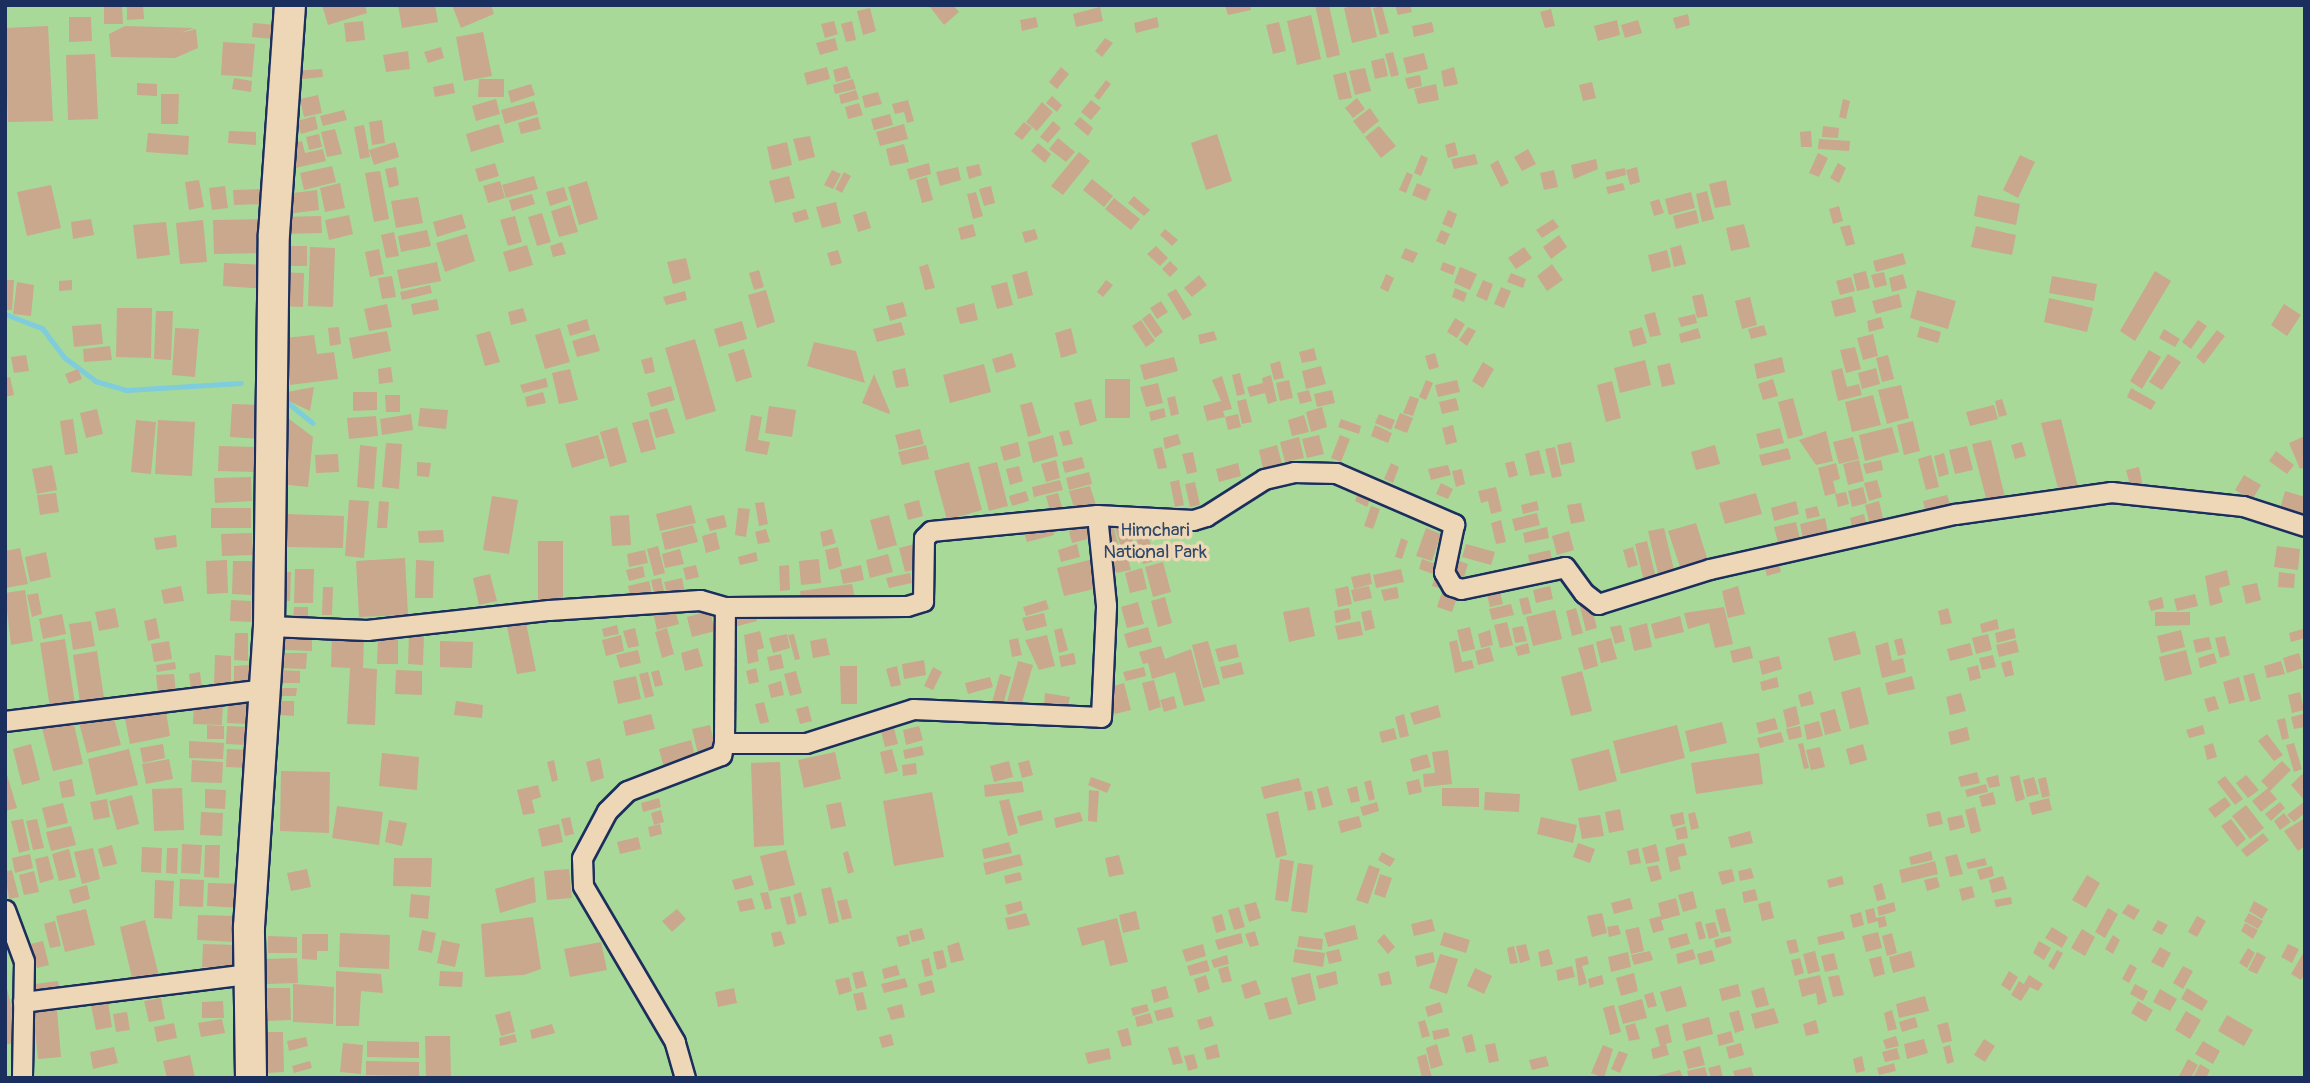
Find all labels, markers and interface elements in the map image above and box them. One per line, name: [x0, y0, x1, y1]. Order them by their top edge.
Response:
park label: Himchari National Park: [1103, 520, 1207, 564]

